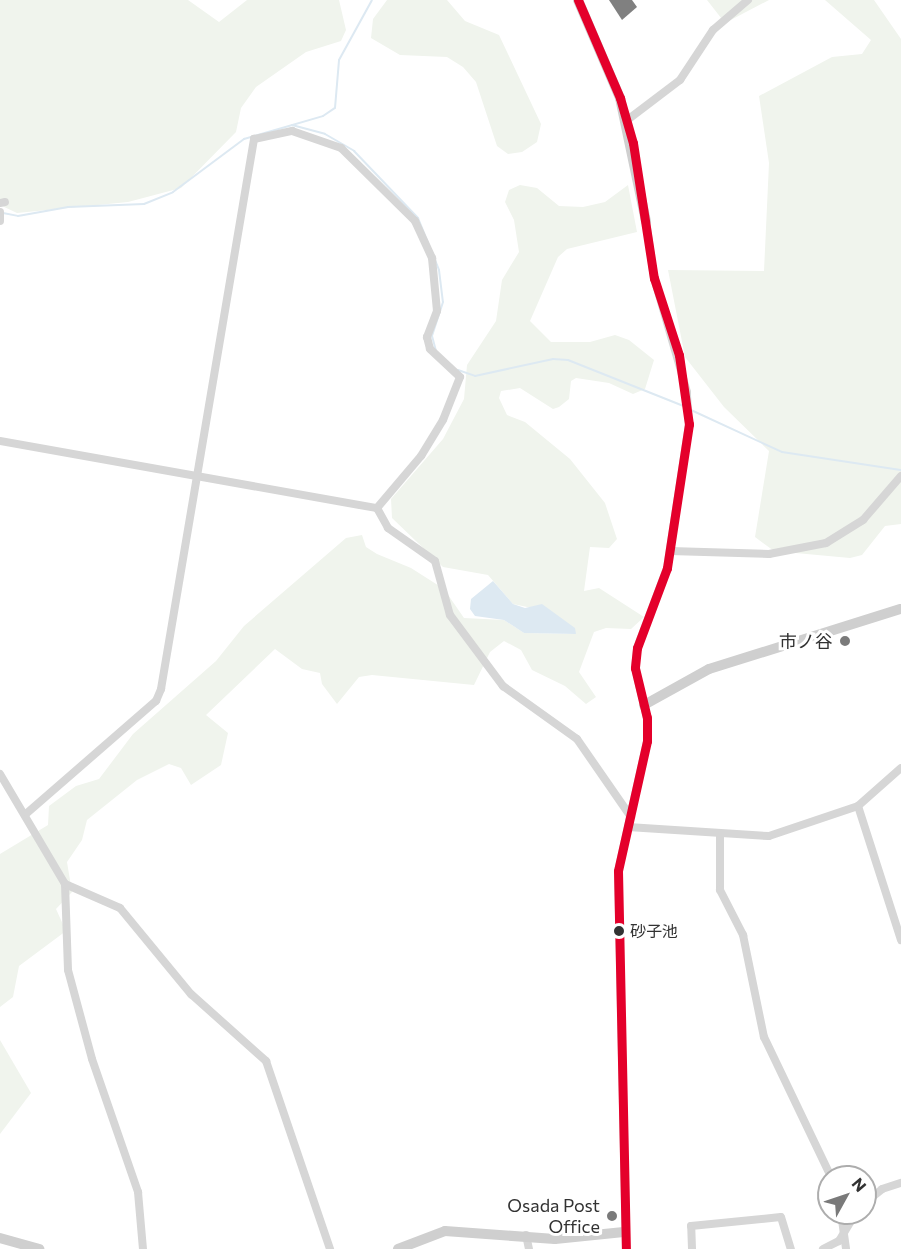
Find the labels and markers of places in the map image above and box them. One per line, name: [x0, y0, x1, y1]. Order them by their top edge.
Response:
place label: 市ノ谷: [779, 630, 833, 652]
marker: 市ノ谷: [838, 634, 852, 648]
place label: 砂子池: [630, 921, 678, 941]
marker: 砂子池: [613, 925, 625, 937]
place label: Osada Post Office: [507, 1195, 600, 1238]
marker: Osada Post Office: [605, 1209, 619, 1223]

